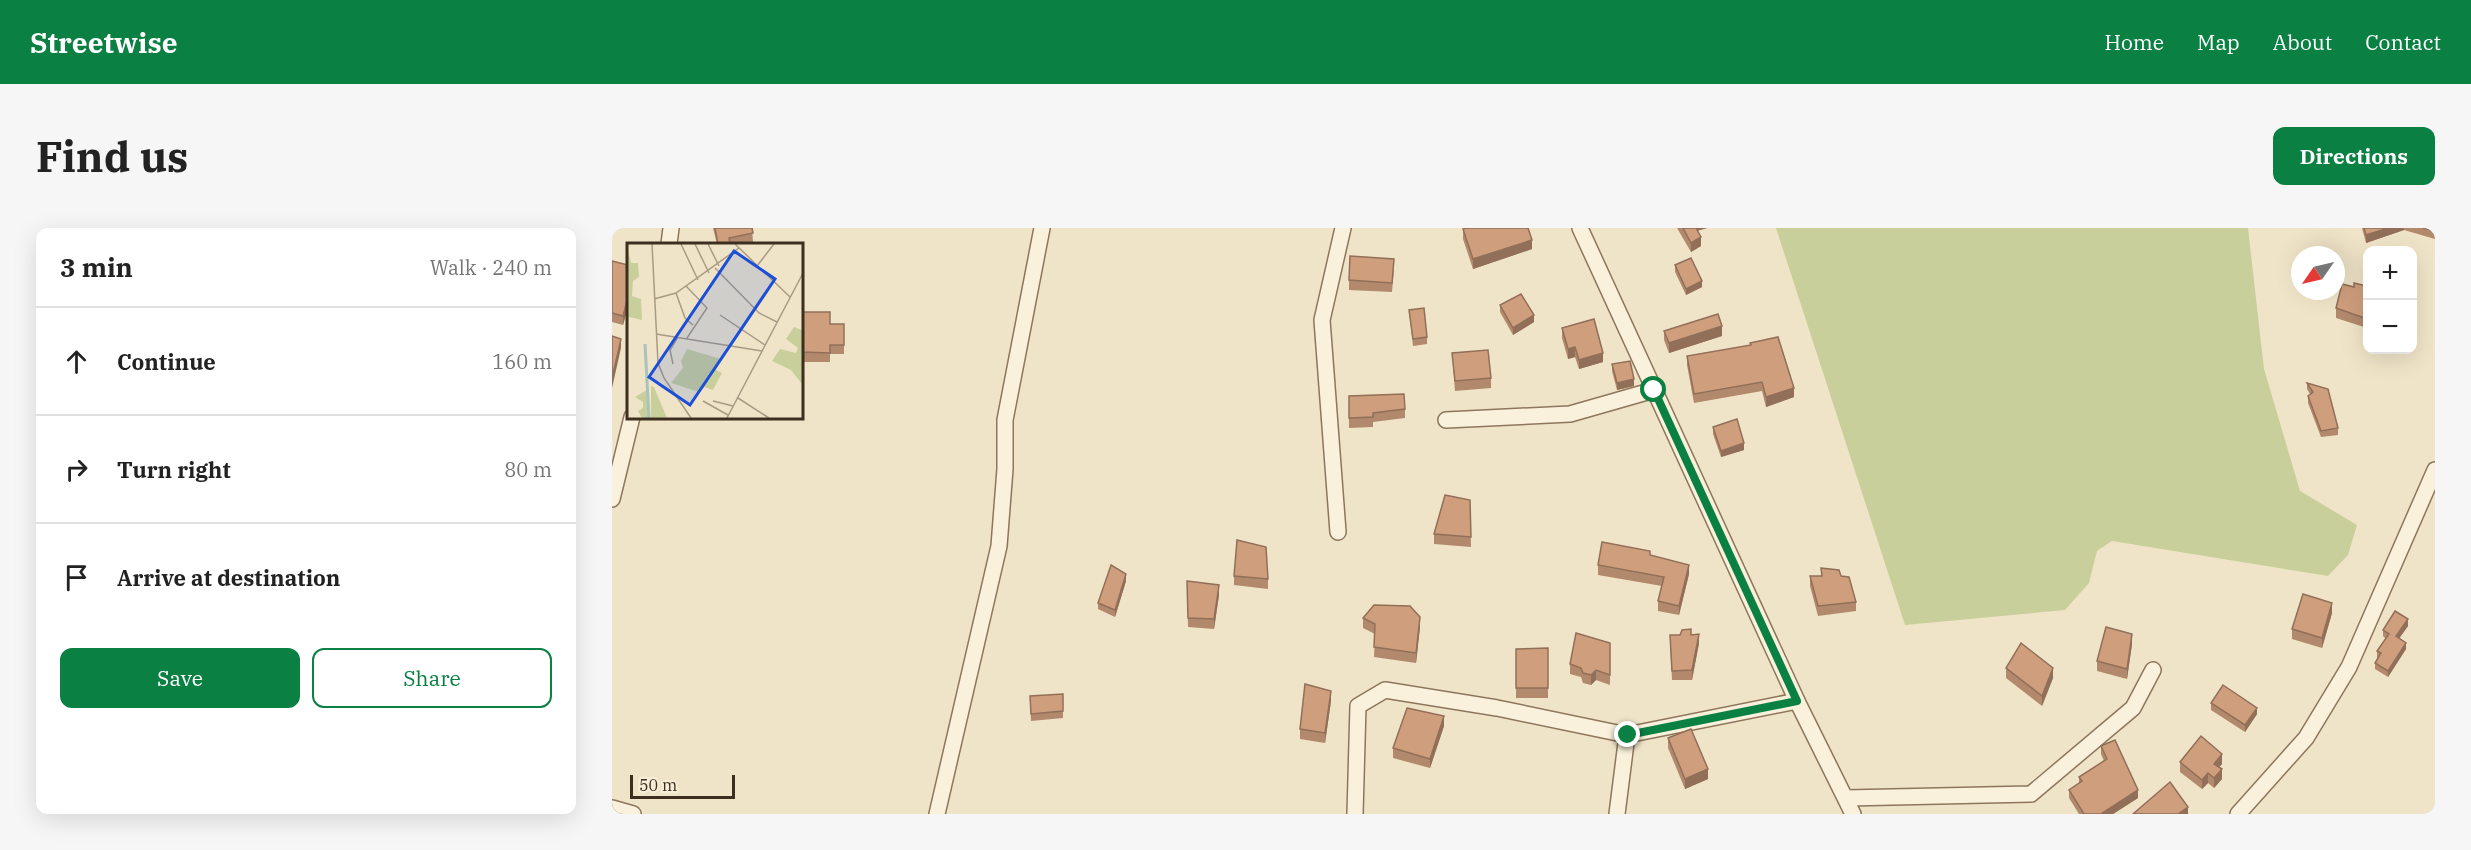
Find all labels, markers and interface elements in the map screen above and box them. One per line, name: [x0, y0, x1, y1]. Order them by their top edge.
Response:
text: Streetwise: [30, 24, 177, 61]
text: Home: [2104, 28, 2164, 56]
text: Map: [2197, 28, 2240, 56]
text: About: [2273, 28, 2332, 56]
text: Contact: [2365, 28, 2441, 56]
button: Directions: [2273, 127, 2435, 185]
text: Find us: [36, 129, 188, 184]
inset map: [627, 243, 802, 418]
north arrow: [2291, 246, 2345, 300]
map controls: [2363, 246, 2417, 354]
button: +: [2363, 246, 2417, 300]
text: 3 min: [60, 250, 133, 284]
text: Walk · 240 m: [430, 254, 552, 281]
button: −: [2363, 300, 2417, 354]
icon: ahead: [60, 345, 93, 378]
text: Continue: [117, 347, 216, 376]
text: 160 m: [492, 348, 552, 375]
route start: [1640, 376, 1666, 402]
icon: right: [60, 453, 93, 486]
text: Turn right: [117, 455, 231, 484]
text: 80 m: [504, 456, 552, 483]
icon: arrive: [60, 561, 93, 594]
text: Arrive at destination: [117, 563, 340, 592]
button: Save: [60, 648, 300, 708]
button: Share: [312, 648, 552, 708]
route end: [1614, 721, 1640, 747]
scale bar: [630, 772, 735, 800]
text: 50 m: [639, 775, 677, 795]

